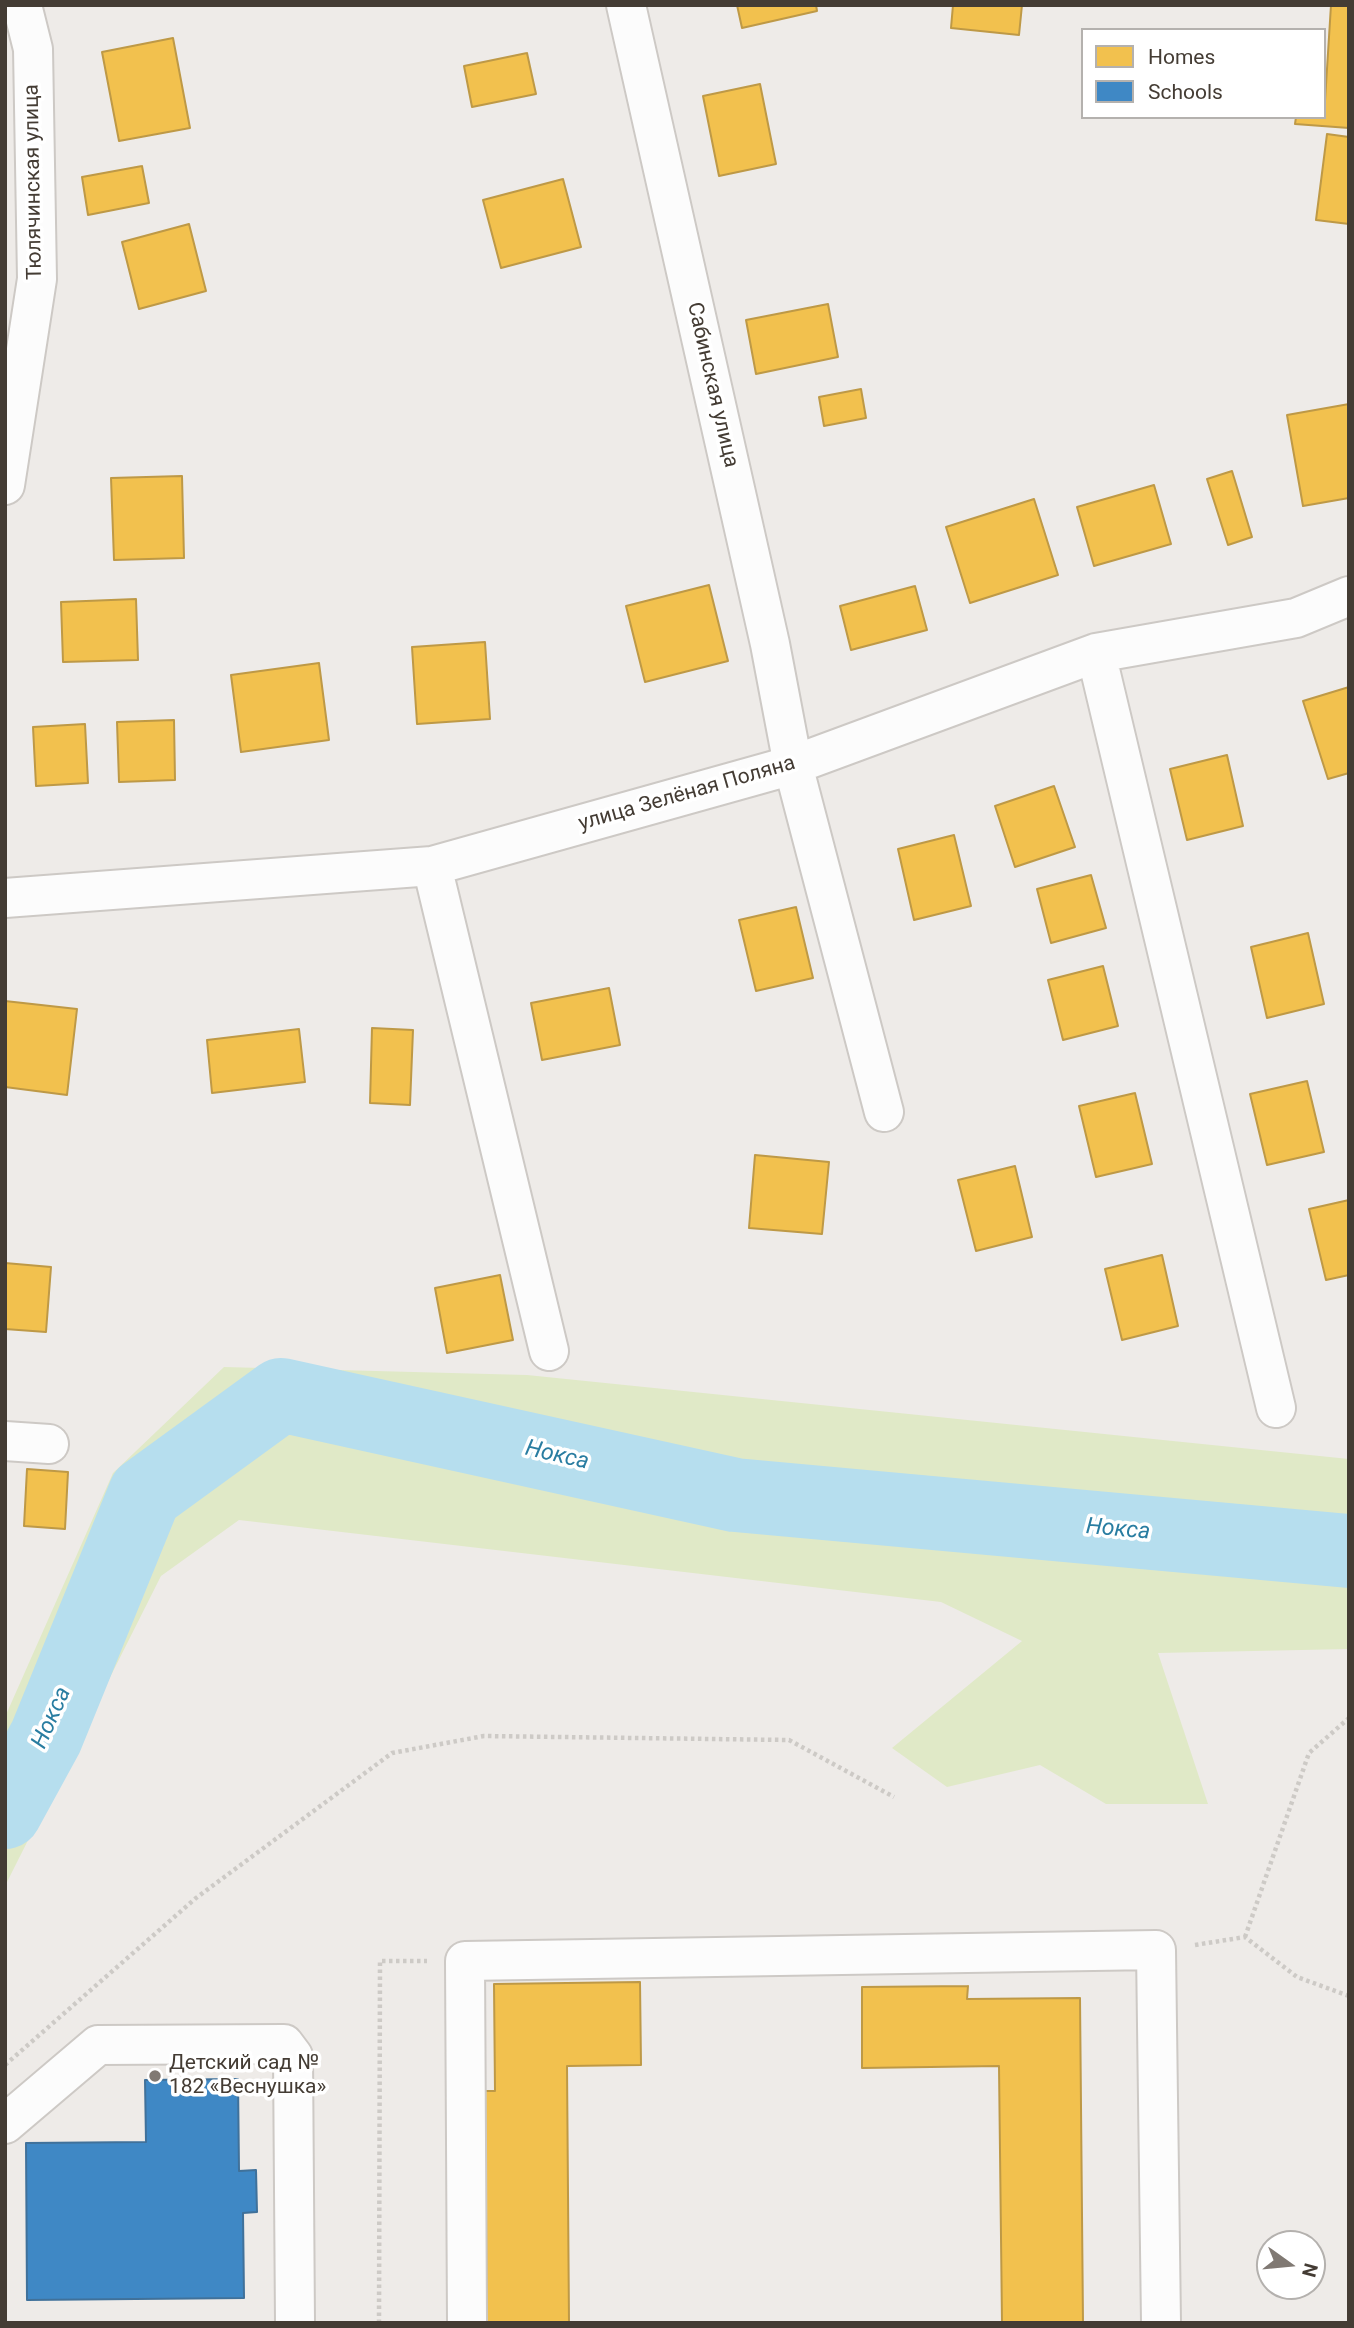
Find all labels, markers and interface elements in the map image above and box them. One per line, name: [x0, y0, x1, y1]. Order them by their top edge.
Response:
legend: [1081, 28, 1326, 119]
text: Homes: [1148, 45, 1215, 69]
text: Schools: [1148, 80, 1223, 104]
street label: Тюлячинская улица: [20, 84, 48, 280]
street label: Сабинская улица: [681, 300, 743, 470]
street label: улица Зелёная Поляна: [576, 751, 798, 837]
water label: Нокса: [523, 1435, 591, 1477]
water label: Нокса: [1085, 1513, 1151, 1547]
water label: Нокса: [26, 1683, 78, 1753]
place label: Детский сад № 182 «Веснушка»: [169, 2051, 326, 2101]
marker: Детский сад № 182 «Веснушка»: [147, 2068, 163, 2084]
north arrow: [1256, 2230, 1326, 2300]
text: N: [1297, 2261, 1323, 2279]

